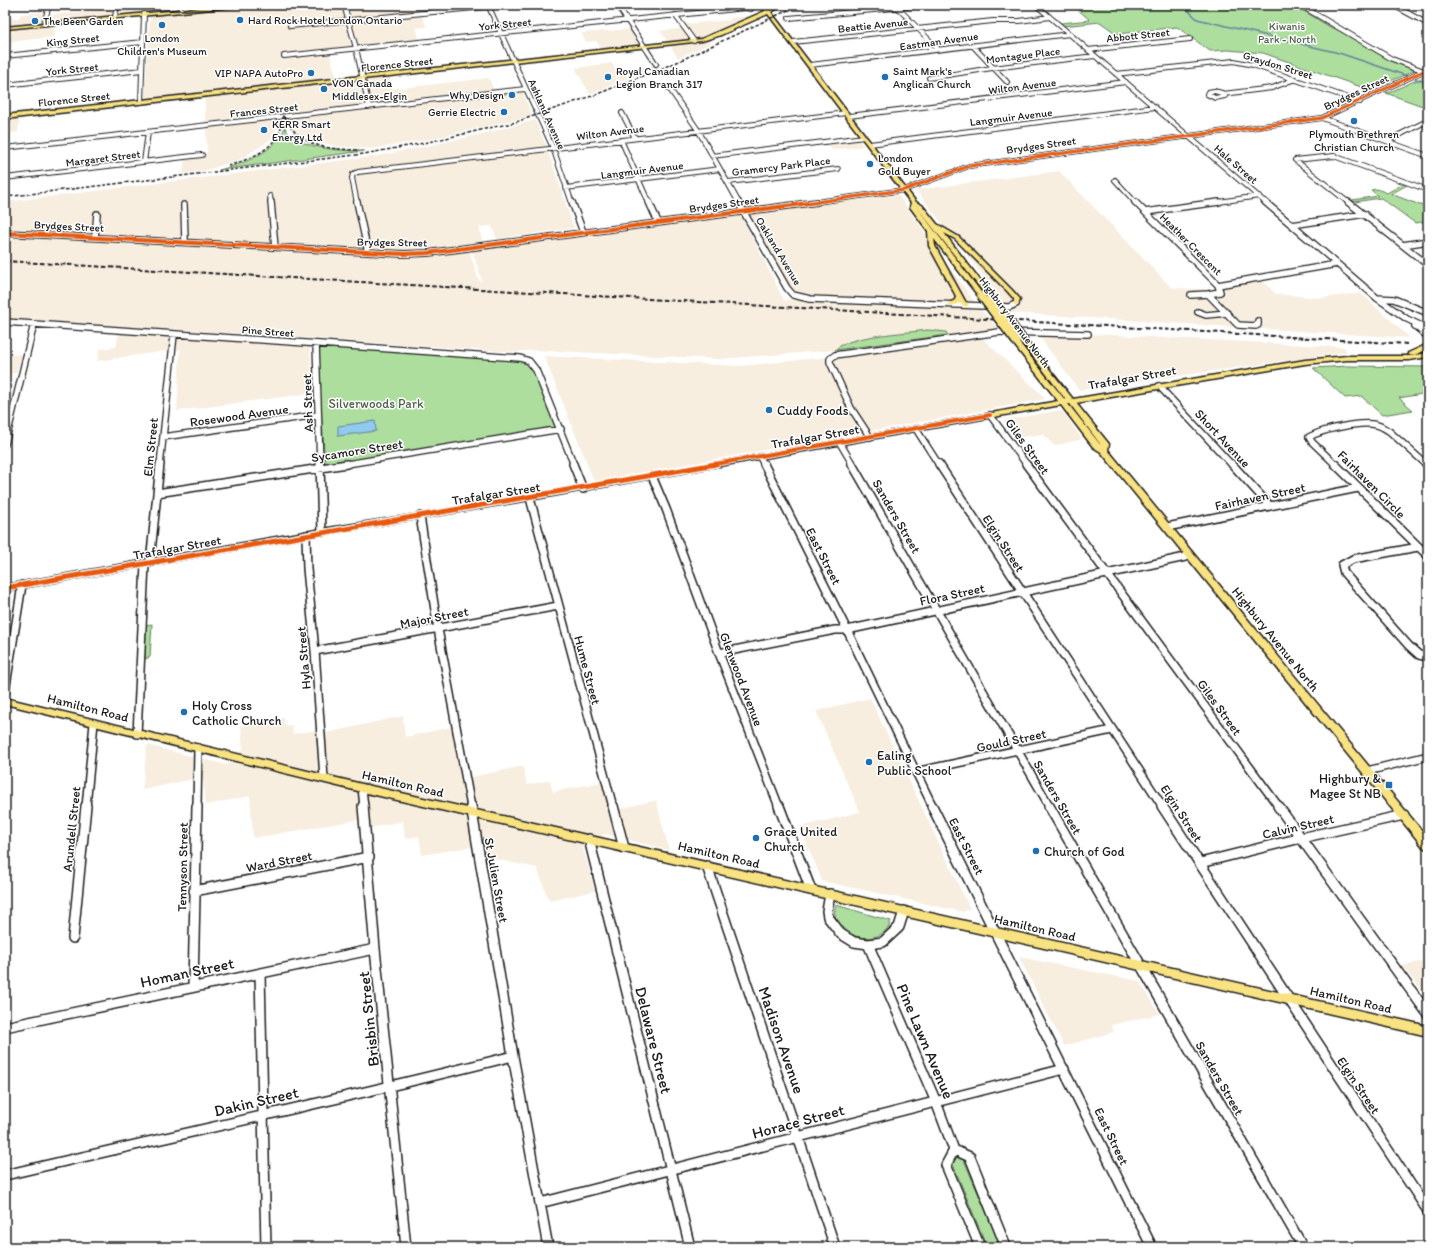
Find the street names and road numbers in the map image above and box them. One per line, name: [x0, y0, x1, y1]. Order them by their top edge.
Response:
street label: York Street: [478, 15, 532, 34]
street label: Beattie Avenue: [837, 15, 909, 36]
street label: Abbott Street: [1106, 26, 1170, 45]
street label: Eastman Avenue: [899, 30, 979, 53]
street label: King Street: [46, 31, 100, 50]
street label: Montague Place: [985, 44, 1061, 66]
street label: Graydon Street: [1241, 49, 1314, 82]
street label: Florence Street: [360, 54, 434, 75]
street label: York Street: [45, 60, 99, 79]
street label: Brydges Street: [1322, 72, 1391, 113]
street label: Wilton Avenue: [987, 76, 1057, 97]
street label: Ashland Avenue: [525, 77, 568, 152]
street label: Florence Street: [37, 89, 111, 110]
street label: Frances Street: [229, 100, 299, 121]
street label: Langmuir Avenue: [969, 106, 1053, 129]
street label: Wilton Avenue: [575, 122, 645, 143]
street label: Brydges Street: [1005, 134, 1077, 157]
street label: Hale Street: [1211, 142, 1260, 187]
street label: Margaret Street: [65, 147, 141, 170]
street label: Gramercy Park Place: [731, 154, 831, 179]
street label: Langmuir Avenue: [600, 159, 684, 182]
street label: Brydges Street: [688, 193, 760, 216]
street label: Heather Crescent: [1157, 211, 1224, 278]
street label: Oakland Avenue: [753, 215, 804, 288]
street label: Brydges Street: [34, 218, 104, 235]
street label: Brydges Street: [357, 235, 427, 250]
street label: Highbury Avenue North: [976, 274, 1053, 370]
street label: Pine Street: [241, 323, 295, 340]
street label: Trafalgar Street: [1087, 362, 1177, 393]
street label: Ash Street: [299, 373, 316, 432]
street label: Rosewood Avenue: [189, 401, 289, 430]
street label: Short Avenue: [1192, 406, 1253, 471]
street label: Giles Street: [1002, 415, 1053, 477]
street label: Elm Street: [140, 417, 161, 477]
street label: Trafalgar Street: [770, 421, 860, 452]
street label: Sycamore Street: [310, 436, 404, 465]
street label: Fairhaven Circle: [1335, 447, 1409, 521]
street label: Sanders Street: [869, 477, 924, 556]
street label: Trafalgar Street: [451, 479, 541, 508]
street label: Fairhaven Street: [1214, 480, 1307, 513]
street label: Elgin Street: [979, 512, 1028, 575]
street label: East Street: [803, 525, 844, 587]
street label: Trafalgar Street: [132, 532, 222, 563]
street label: Flora Street: [918, 580, 986, 609]
street label: Highbury Avenue North: [1229, 584, 1322, 695]
street label: Major Street: [399, 603, 470, 631]
street label: Hyla Street: [293, 626, 314, 690]
street label: Glenwood Avenue: [717, 630, 766, 728]
street label: Hume Street: [571, 634, 604, 706]
street label: Giles Street: [1194, 676, 1245, 738]
street label: Hamilton Road: [46, 690, 130, 725]
street label: Gould Street: [975, 726, 1047, 755]
street label: Sanders Street: [1030, 758, 1085, 837]
street label: Hamilton Road: [361, 767, 445, 800]
street label: Elgin Street: [1157, 782, 1206, 845]
street label: Arundell Street: [60, 786, 83, 872]
street label: Calvin Street: [1261, 811, 1335, 842]
street label: East Street: [946, 815, 987, 877]
street label: Tennyson Street: [174, 822, 191, 912]
street label: St Julien Street: [482, 836, 511, 924]
street label: Hamilton Road: [677, 838, 761, 871]
street label: Ward Street: [245, 848, 314, 875]
street label: Hamilton Road: [993, 911, 1077, 944]
street label: Homan Street: [138, 953, 236, 992]
street label: Brisbin Street: [354, 970, 383, 1068]
street label: Pine Lawn Avenue: [893, 981, 959, 1102]
street label: Hamilton Road: [1309, 983, 1393, 1016]
street label: Madison Avenue: [754, 984, 809, 1096]
street label: Delaware Street: [631, 985, 676, 1096]
street label: Sanders Street: [1192, 1039, 1247, 1118]
street label: Elgin Street: [1334, 1054, 1383, 1117]
street label: Dakin Street: [212, 1083, 300, 1120]
street label: Horace Street: [750, 1100, 846, 1143]
street label: East Street: [1091, 1105, 1132, 1168]

